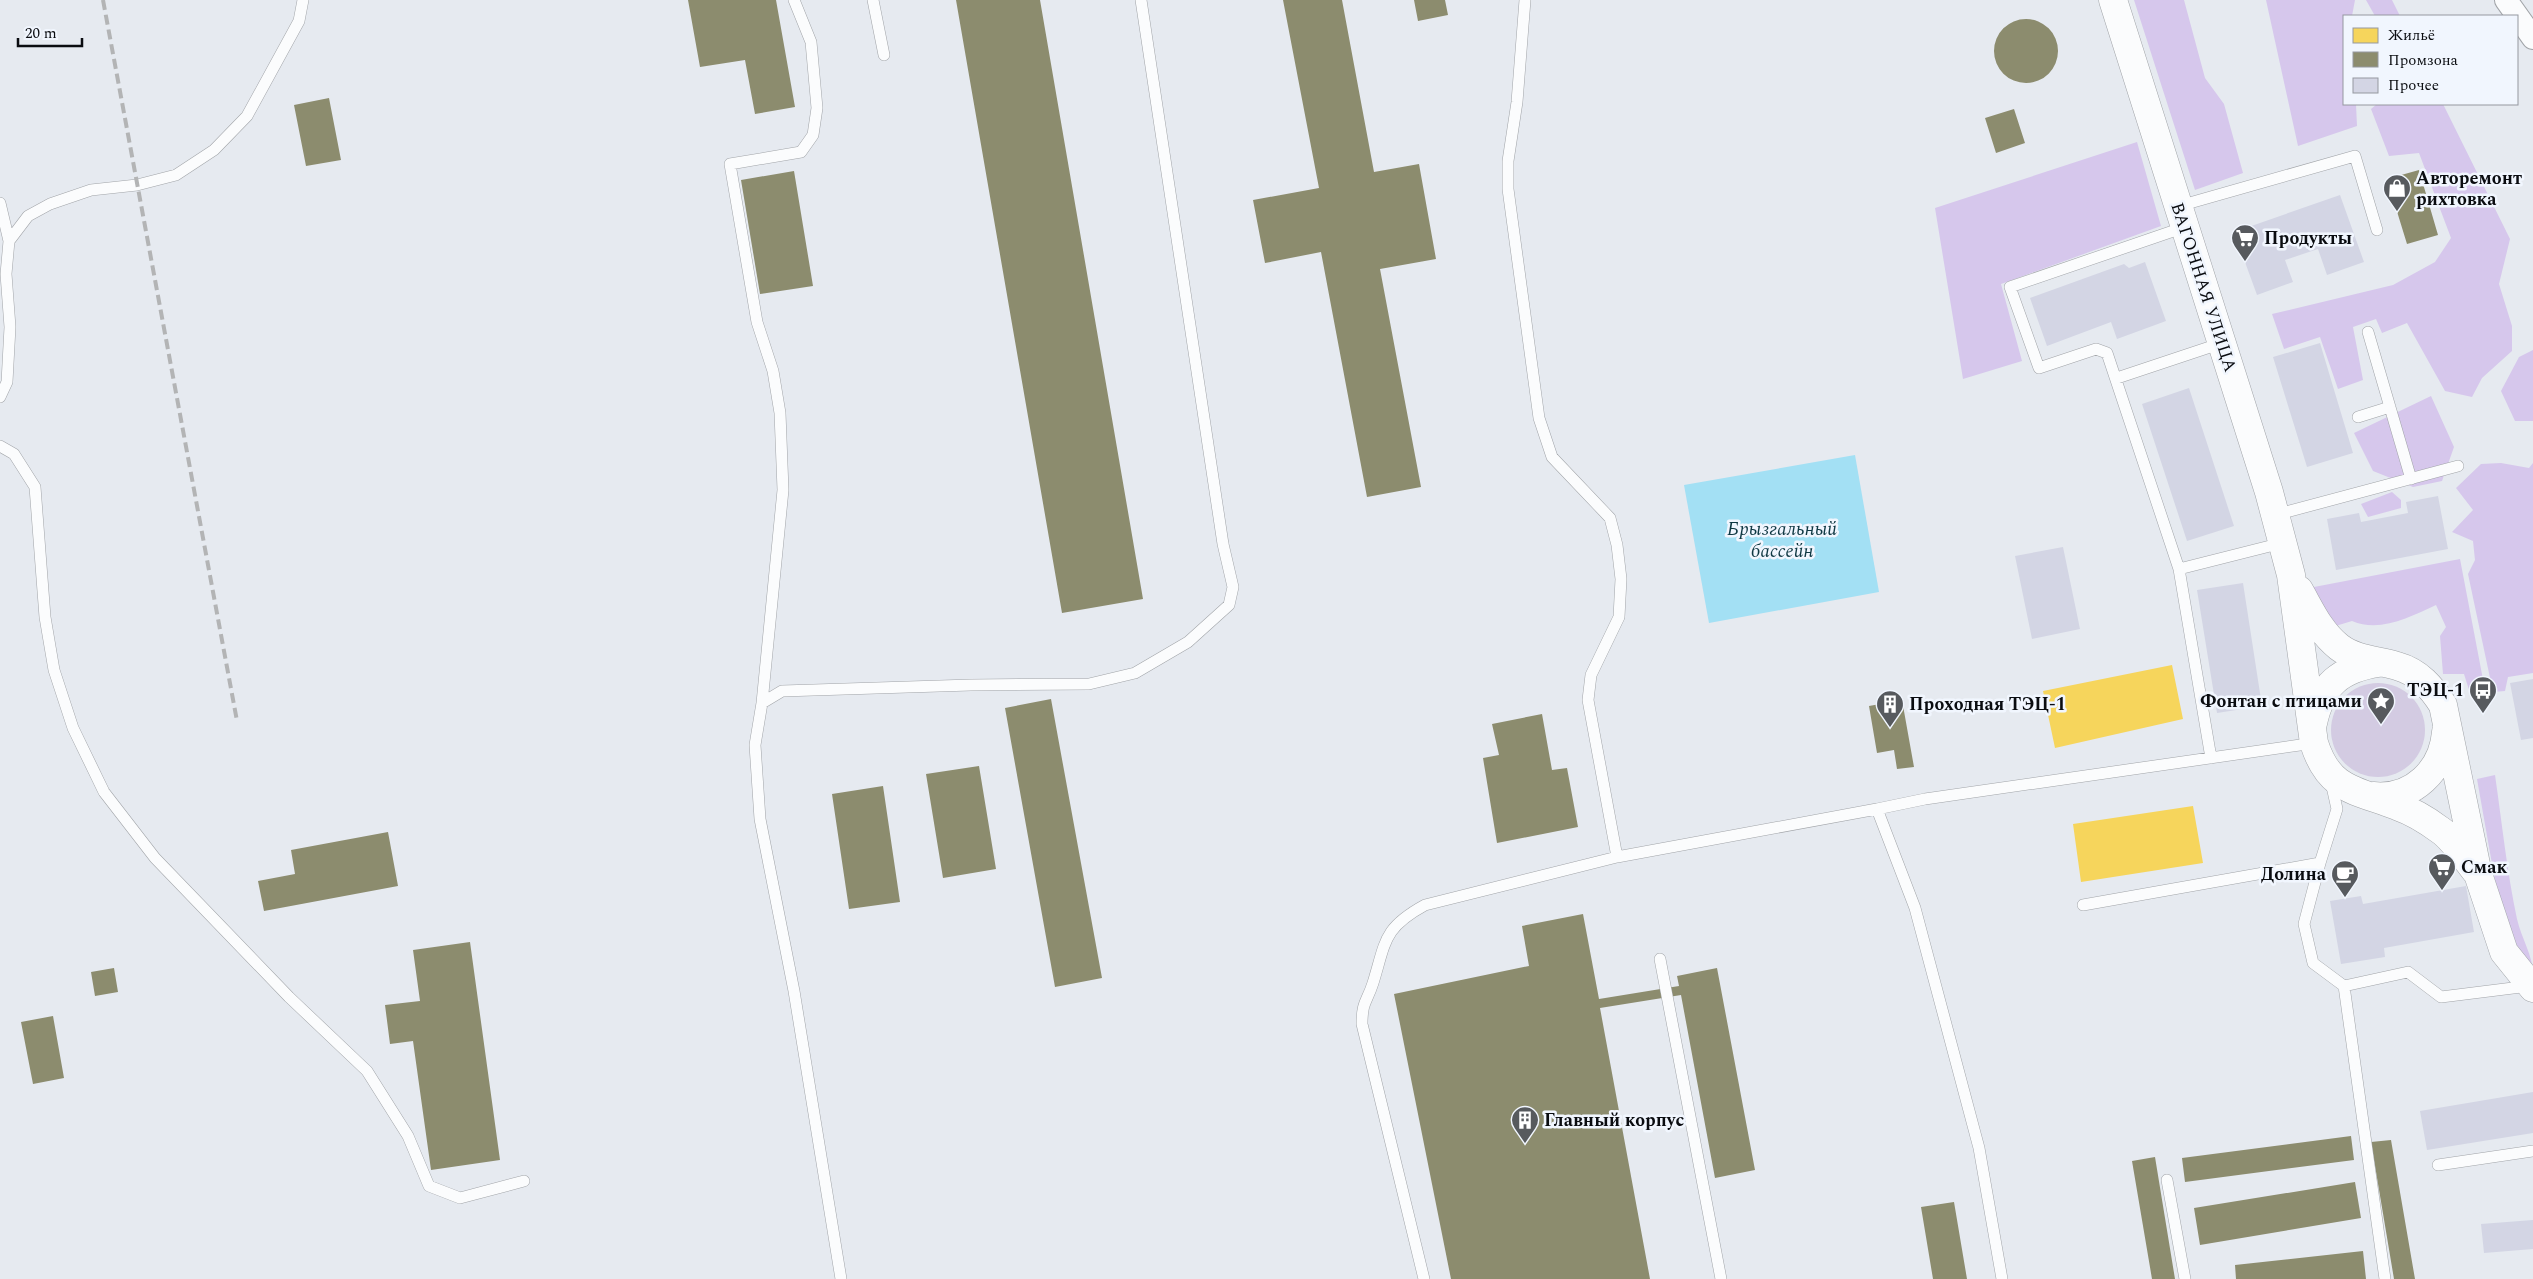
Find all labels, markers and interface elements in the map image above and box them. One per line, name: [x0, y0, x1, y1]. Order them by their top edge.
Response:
scale bar: [18, 15, 81, 47]
legend: [2343, 15, 2518, 105]
text: 20 m: [25, 22, 57, 45]
text: Жильё: [2388, 24, 2435, 47]
text: Промзона: [2388, 49, 2459, 72]
text: Прочее: [2388, 74, 2439, 97]
place label: Авторемонт рихтовка: [2416, 165, 2522, 213]
shop icon: Авторемонт рихтовка: [2382, 173, 2412, 212]
street label: ВАГОННАЯ УЛИЦА: [2163, 199, 2244, 376]
supermarket icon: Продукты: [2230, 223, 2260, 262]
place label: Продукты: [2264, 225, 2352, 252]
water label: Брызгальный бассейн: [1727, 515, 1837, 566]
bus stop icon: ТЭЦ-1: [2468, 675, 2498, 714]
place label: ТЭЦ-1: [2407, 677, 2464, 704]
place icon: Фонтан с птицами: [2366, 686, 2396, 725]
place label: Фонтан с птицами: [2200, 688, 2362, 715]
building icon: Проходная ТЭЦ-1: [1875, 689, 1905, 728]
place label: Проходная ТЭЦ-1: [1909, 691, 2066, 718]
supermarket icon: Смак: [2427, 852, 2457, 891]
place label: Смак: [2461, 854, 2507, 881]
cafe icon: Долина: [2330, 859, 2360, 898]
place label: Долина: [2261, 861, 2327, 888]
building icon: Главный корпус: [1510, 1105, 1540, 1144]
place label: Главный корпус: [1544, 1107, 1684, 1134]

